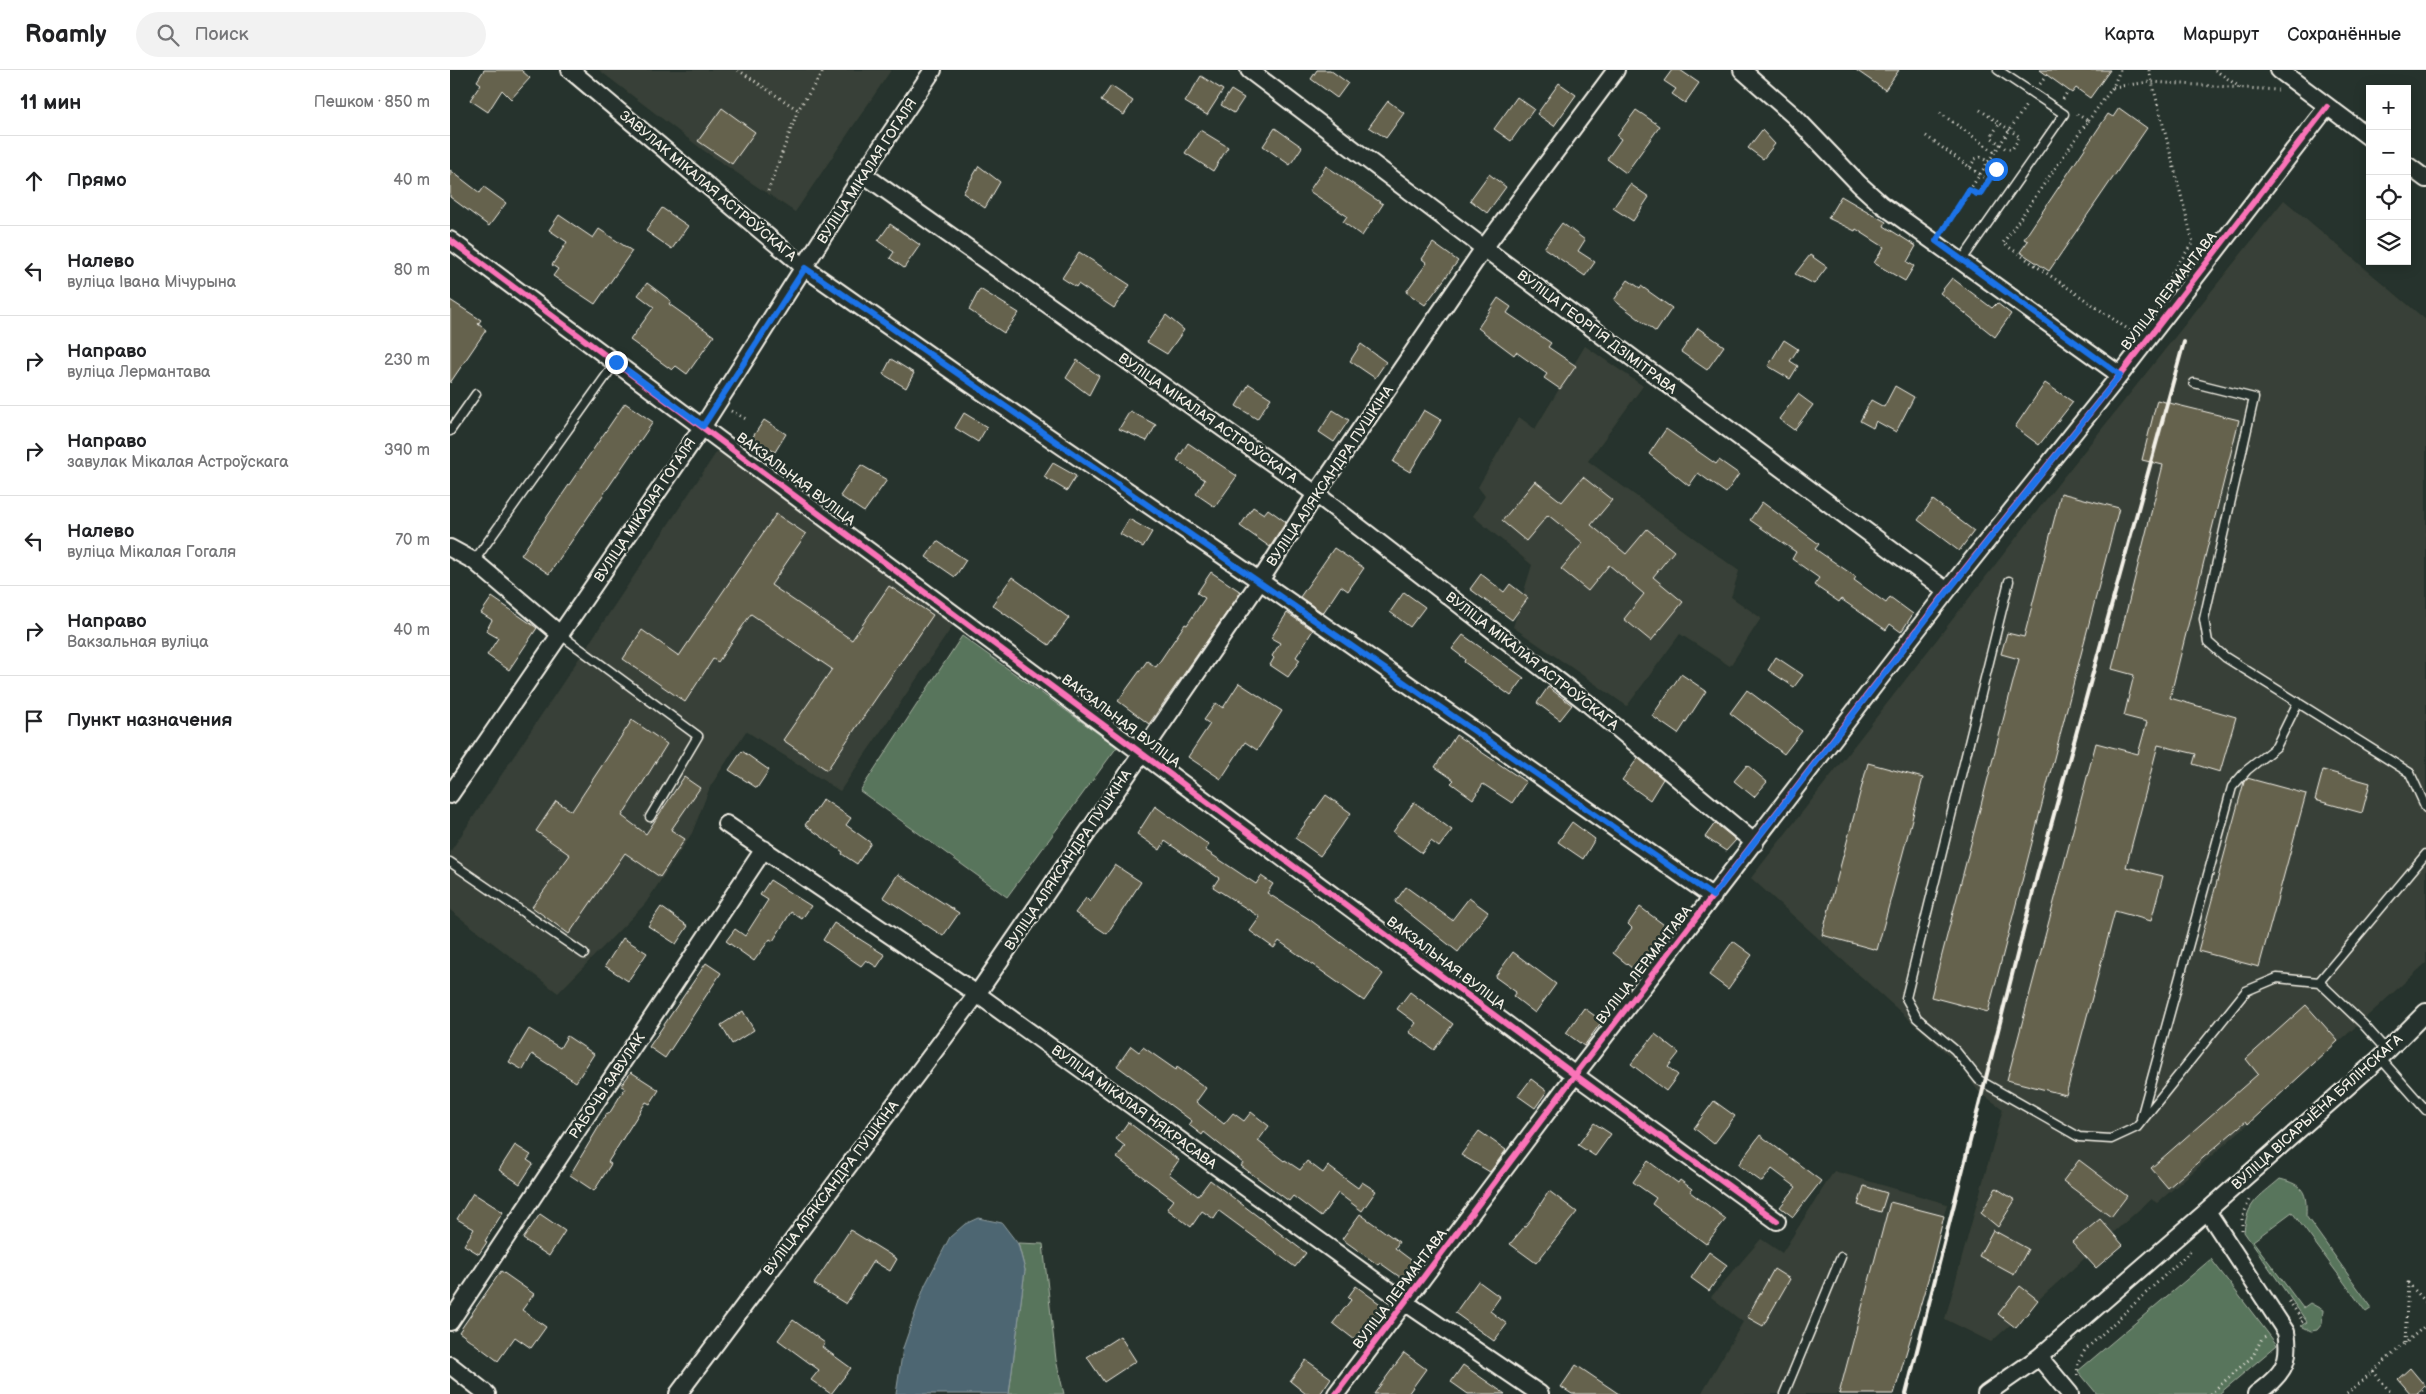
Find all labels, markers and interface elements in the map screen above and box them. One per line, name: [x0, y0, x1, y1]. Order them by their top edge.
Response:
search box: [136, 12, 486, 57]
text: Roamly: [25, 20, 106, 49]
icon: search: [154, 21, 182, 49]
text: Поиск: [194, 23, 249, 46]
text: Карта: [2104, 24, 2155, 45]
text: Маршрут: [2183, 24, 2259, 45]
text: Сохранённые: [2287, 24, 2401, 45]
map controls: [2366, 85, 2411, 265]
button: +: [2366, 85, 2411, 130]
text: 11 мин: [20, 90, 81, 115]
text: Пешком · 850 m: [314, 93, 430, 112]
street label: ВУЛІЦА МІКАЛАЯ ГОГАЛЯ: [814, 95, 920, 247]
street label: ЗАВУЛАК МІКАЛАЯ АСТРОЎСКАГА: [616, 106, 801, 265]
button: −: [2366, 130, 2411, 175]
route start: [1985, 158, 2008, 181]
icon: ahead: [20, 167, 48, 195]
text: Прямо: [67, 169, 127, 192]
text: 40 m: [393, 171, 430, 190]
button: locate: [2366, 175, 2411, 220]
button: layers: [2366, 220, 2411, 265]
street label: ВУЛІЦА ЛЕРМАНТАВА: [2118, 228, 2221, 353]
text: Налево: [67, 250, 134, 273]
icon: left: [20, 257, 48, 285]
text: 80 m: [394, 261, 430, 280]
street label: ВУЛІЦА ГЕОРГІЯ ДЗІМІТРАВА: [1514, 266, 1681, 398]
text: вуліца Івана Мічурына: [67, 273, 236, 292]
text: Направо: [67, 340, 147, 363]
icon: right: [20, 347, 48, 375]
street label: ВУЛІЦА МІКАЛАЯ АСТРОЎСКАГА: [1115, 349, 1302, 487]
text: 230 m: [384, 351, 430, 370]
route end: [605, 351, 628, 374]
text: вуліца Лермантава: [67, 363, 211, 382]
street label: ВУЛІЦА АЛЯКСАНДРА ПУШКІНА: [1263, 382, 1397, 570]
street label: ВАКЗАЛЬНАЯ ВУЛІЦА: [733, 429, 859, 529]
text: Направо: [67, 430, 147, 453]
street label: ВУЛІЦА МІКАЛАЯ ГОГАЛЯ: [590, 435, 700, 585]
icon: right: [20, 437, 48, 465]
text: 390 m: [384, 441, 430, 460]
text: завулак Мікалая Астроўскага: [67, 453, 289, 472]
text: Налево: [67, 520, 134, 543]
icon: left: [20, 527, 48, 555]
text: 70 m: [395, 531, 430, 550]
text: вуліца Мікалая Гогаля: [67, 543, 236, 562]
street label: ВУЛІЦА МІКАЛАЯ АСТРОЎСКАГА: [1442, 587, 1623, 734]
text: Направо: [67, 610, 147, 633]
icon: right: [20, 617, 48, 645]
text: 40 m: [393, 621, 430, 640]
text: Вакзальная вуліца: [67, 633, 209, 652]
street label: ВАКЗАЛЬНАЯ ВУЛІЦА: [1058, 671, 1184, 771]
icon: arrive: [20, 707, 48, 735]
text: Пункт назначения: [67, 709, 232, 732]
street label: ВУЛІЦА АЛЯКСАНДРА ПУШКІНА: [1001, 766, 1135, 954]
street label: ВУЛІЦА ЛЕРМАНТАВА: [1593, 902, 1696, 1027]
street label: ВАКЗАЛЬНАЯ ВУЛІЦА: [1383, 913, 1509, 1013]
street label: РАБОЧЫ ЗАВУЛАК: [565, 1029, 649, 1142]
street label: ВУЛІЦА ВІСАРЫЁНА БЯЛІНСКАГА: [2227, 1030, 2406, 1193]
street label: ВУЛІЦА МІКАЛАЯ НЯКРАСАВА: [1048, 1041, 1220, 1173]
street label: ВУЛІЦА АЛЯКСАНДРА ПУШКІНА: [760, 1097, 903, 1279]
street label: ВУЛІЦА ЛЕРМАНТАВА: [1349, 1225, 1451, 1352]

